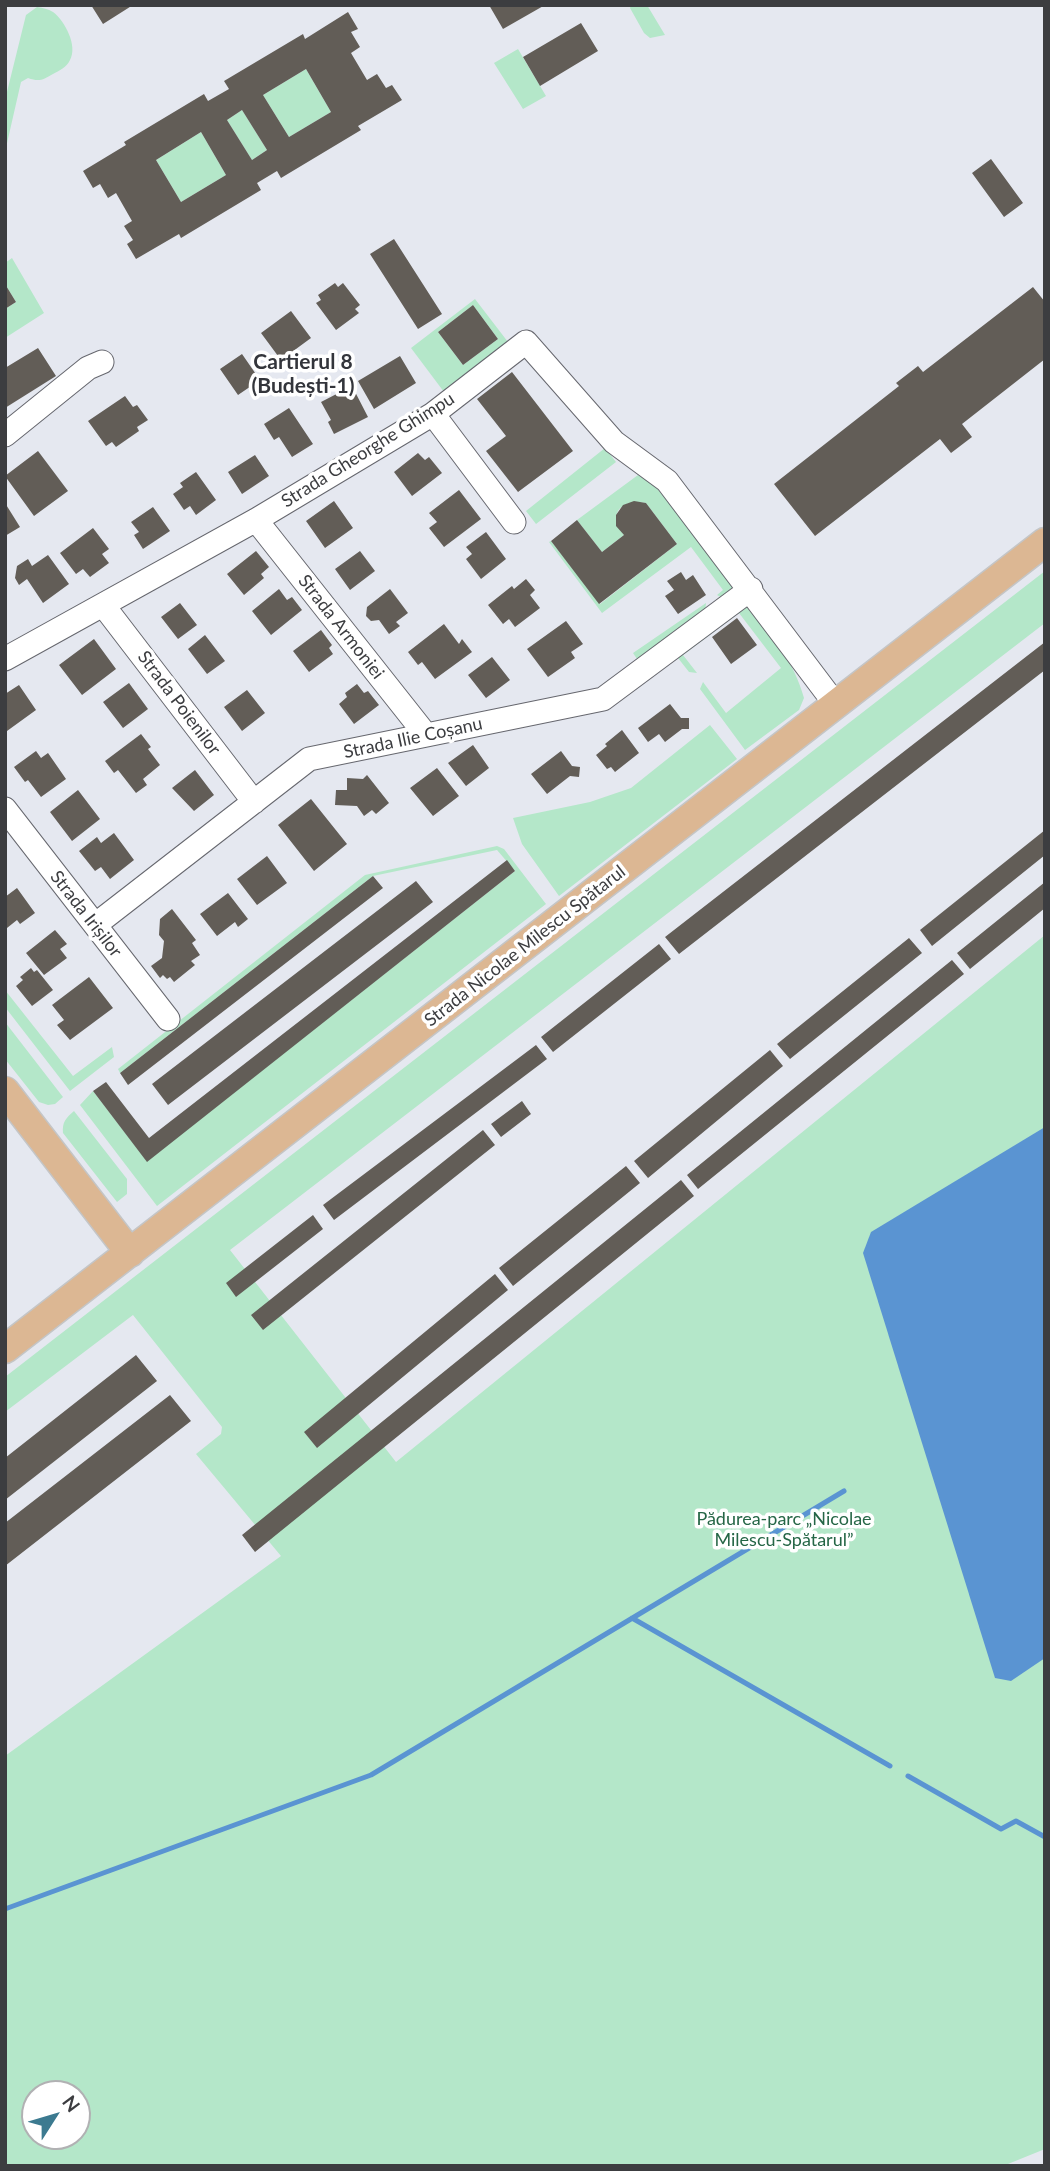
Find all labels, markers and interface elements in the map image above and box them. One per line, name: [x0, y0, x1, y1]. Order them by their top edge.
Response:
district label: Cartierul 8 (Budești-1): [252, 349, 354, 399]
street label: Strada Gheorghe Ghimpu: [278, 388, 458, 512]
street label: Strada Armoniei: [293, 570, 389, 684]
street label: Strada Poienilor: [133, 647, 225, 759]
street label: Strada Ilie Coșanu: [342, 713, 484, 763]
street label: Strada Nicolae Milescu Spătarul: [420, 861, 630, 1031]
street label: Strada Irișilor: [46, 866, 126, 962]
park label: Pădurea-parc „Nicolae Milescu-Spătarul”: [696, 1508, 872, 1550]
north arrow: [21, 2080, 91, 2150]
text: N: [58, 2090, 85, 2116]

